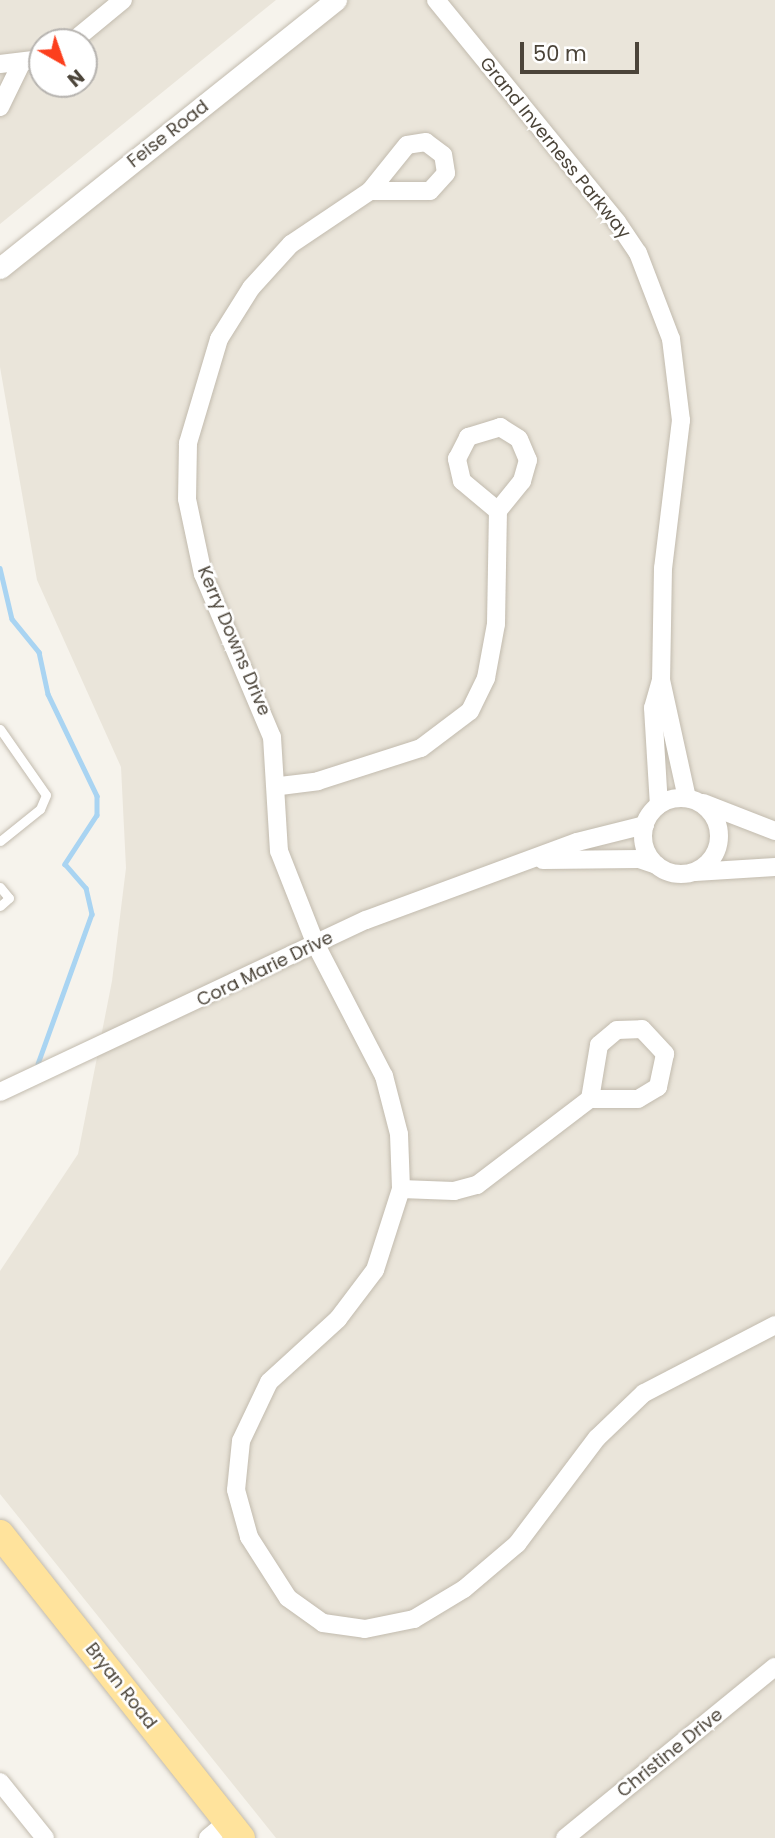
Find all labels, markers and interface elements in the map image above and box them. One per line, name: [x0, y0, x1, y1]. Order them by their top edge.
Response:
north arrow: [28, 28, 98, 98]
scale bar: [523, 28, 642, 72]
text: 50 m: [533, 39, 587, 68]
street label: Grand Inverness Parkway: [475, 53, 635, 243]
text: N: [61, 63, 90, 93]
street label: Feise Road: [123, 96, 213, 172]
street label: Kerry Downs Drive: [193, 563, 275, 719]
street label: Cora Marie Drive: [193, 927, 337, 1011]
street label: Bryan Road: [81, 1639, 161, 1733]
street label: Christine Drive: [613, 1704, 727, 1802]

